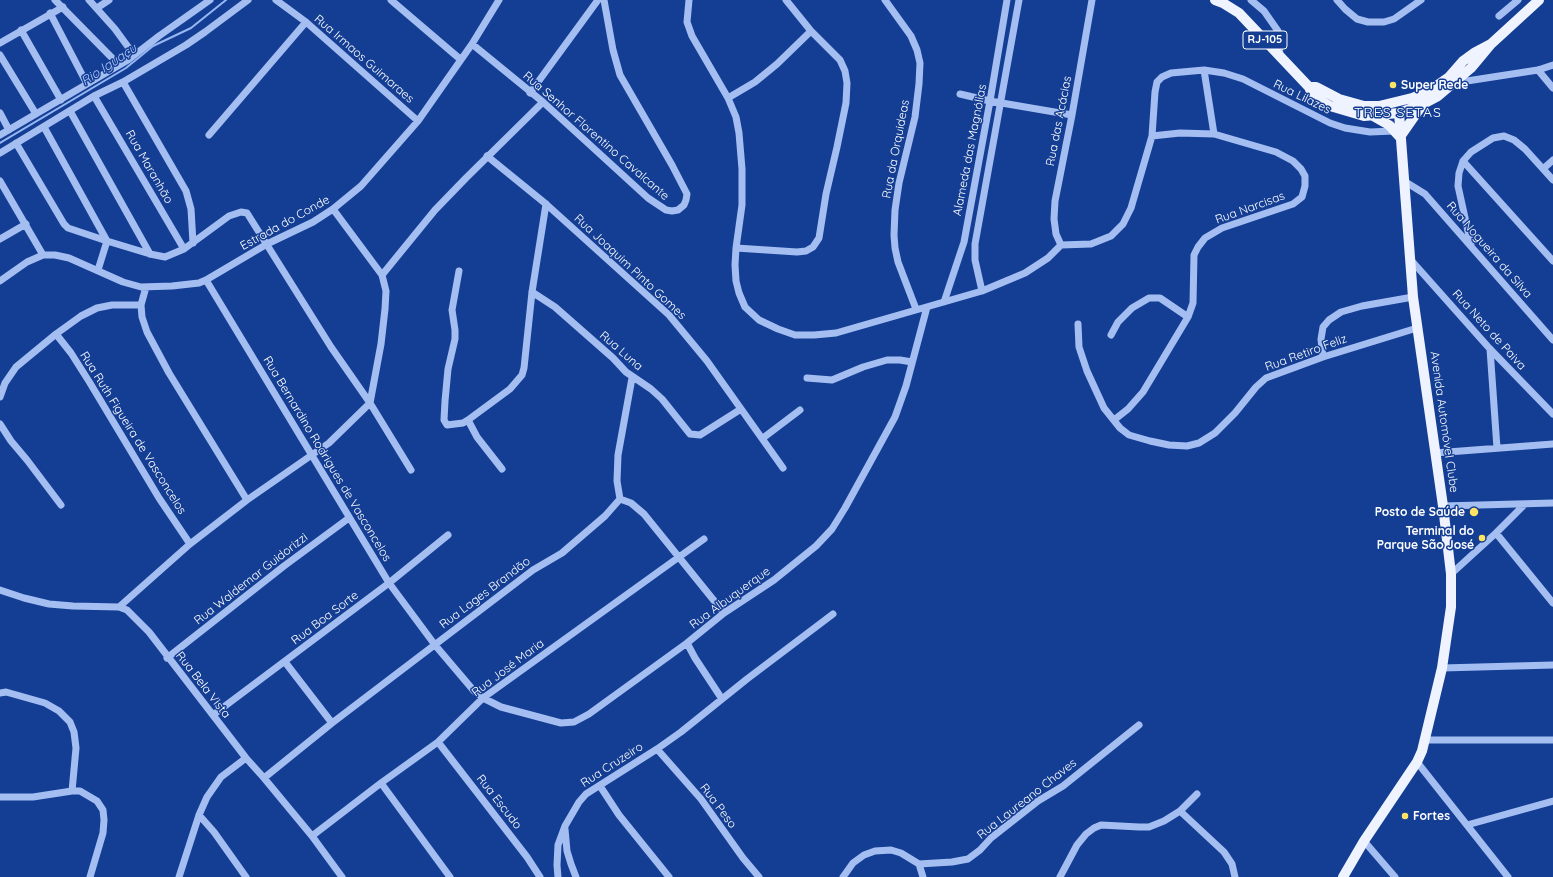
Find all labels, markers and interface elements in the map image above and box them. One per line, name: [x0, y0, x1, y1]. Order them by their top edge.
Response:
street label: Rua Irmaos Guimaraes: [311, 12, 417, 106]
road number: RJ-105: [1243, 31, 1287, 49]
water label: Rio Iguaçu: [78, 41, 140, 89]
street label: Rua Senhor Florentino Cavalcante: [520, 69, 672, 203]
street label: Rua das Acácias: [1043, 75, 1075, 167]
street label: Rua Lilazes: [1271, 77, 1333, 117]
place label: Super Rede: [1401, 78, 1468, 92]
marker: Super Rede: [1388, 80, 1398, 90]
street label: Alameda das Magnólias: [950, 83, 990, 217]
street label: Rua da Orquideas: [879, 98, 913, 200]
district label: TRES SETAS: [1354, 105, 1442, 121]
street label: Rua Maranhão: [122, 128, 176, 206]
street label: Rua Narcisas: [1213, 189, 1287, 227]
street label: Estrada do Conde: [238, 192, 332, 254]
street label: Rua Nogueira da Silva: [1443, 199, 1535, 301]
street label: Rua Joaquim Pinto Gomes: [571, 211, 689, 323]
street label: Rua Neto de Paiva: [1449, 287, 1529, 373]
street label: Rua Luna: [596, 328, 646, 374]
street label: Rua Retiro Feliz: [1263, 332, 1349, 374]
street label: Rua Ruth Figueira de Vasconcelos: [77, 349, 189, 517]
street label: Avenida Automóvel Clube: [1427, 351, 1461, 493]
street label: Rua Bernardino Rodrigues de Vasconcelos: [260, 354, 394, 564]
place label: Posto de Saúde: [1375, 505, 1465, 519]
marker: Posto de Saúde: [1468, 506, 1480, 518]
place label: Terminal do Parque São José: [1377, 524, 1474, 552]
street label: Rua Waldemar Guidorizzi: [191, 530, 311, 628]
marker: Terminal do Parque São José: [1477, 533, 1487, 543]
street label: Rua Lages Brandão: [437, 554, 533, 632]
street label: Rua Albuquerque: [687, 564, 773, 632]
street label: Rua Boa Sorte: [289, 588, 361, 648]
street label: Rua José Maria: [469, 636, 547, 700]
street label: Rua Bela Vista: [172, 649, 234, 721]
street label: Rua Cruzeiro: [578, 740, 646, 790]
street label: Rua Laureano Chaves: [974, 756, 1080, 842]
street label: Rua Escudo: [473, 772, 525, 832]
street label: Rua Peso: [697, 781, 739, 831]
place label: Fortes: [1413, 809, 1450, 823]
marker: Fortes: [1400, 811, 1410, 821]

